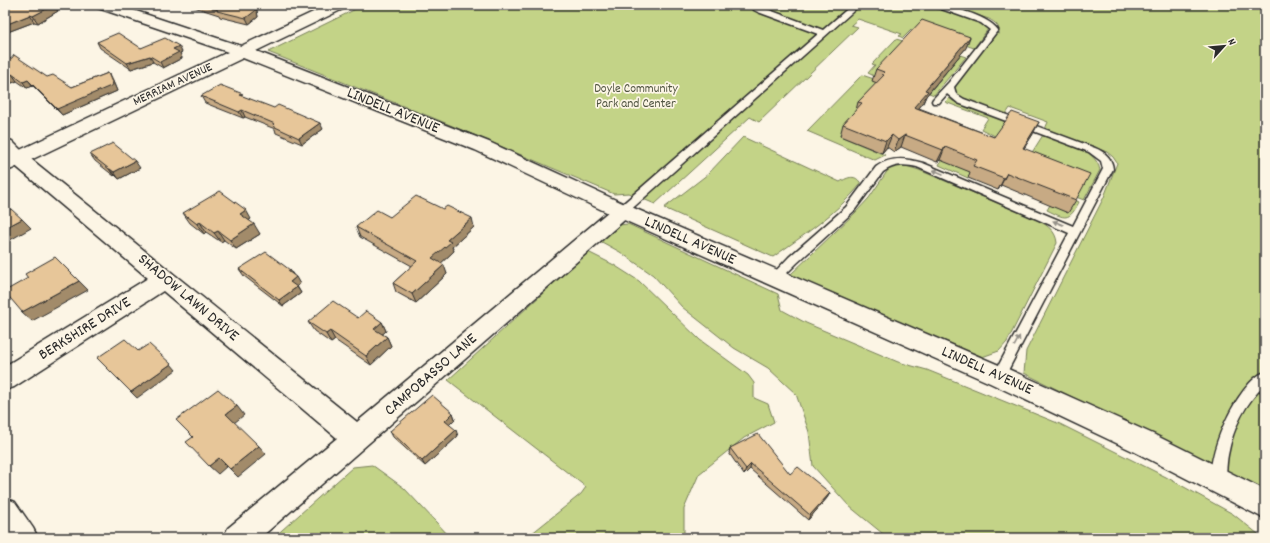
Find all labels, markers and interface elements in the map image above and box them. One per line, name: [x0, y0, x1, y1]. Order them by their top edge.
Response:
north arrow: [1204, 26, 1244, 66]
text: N: [1223, 36, 1240, 49]
street label: MERRIAM AVENUE: [130, 58, 216, 112]
park label: Doyle Community Park and Center: [594, 80, 679, 114]
street label: LINDELL AVENUE: [343, 82, 444, 140]
one-way arrow: [932, 169, 944, 176]
street label: LINDELL AVENUE: [640, 211, 740, 272]
one-way arrow: [1051, 220, 1063, 226]
street label: SHADOW LAWN DRIVE: [132, 249, 244, 348]
street label: BERKSHIRE DRIVE: [34, 291, 136, 367]
street label: CAMPOBASSO LANE: [380, 328, 483, 422]
one-way arrow: [1014, 336, 1020, 347]
street label: LINDELL AVENUE: [937, 341, 1037, 402]

